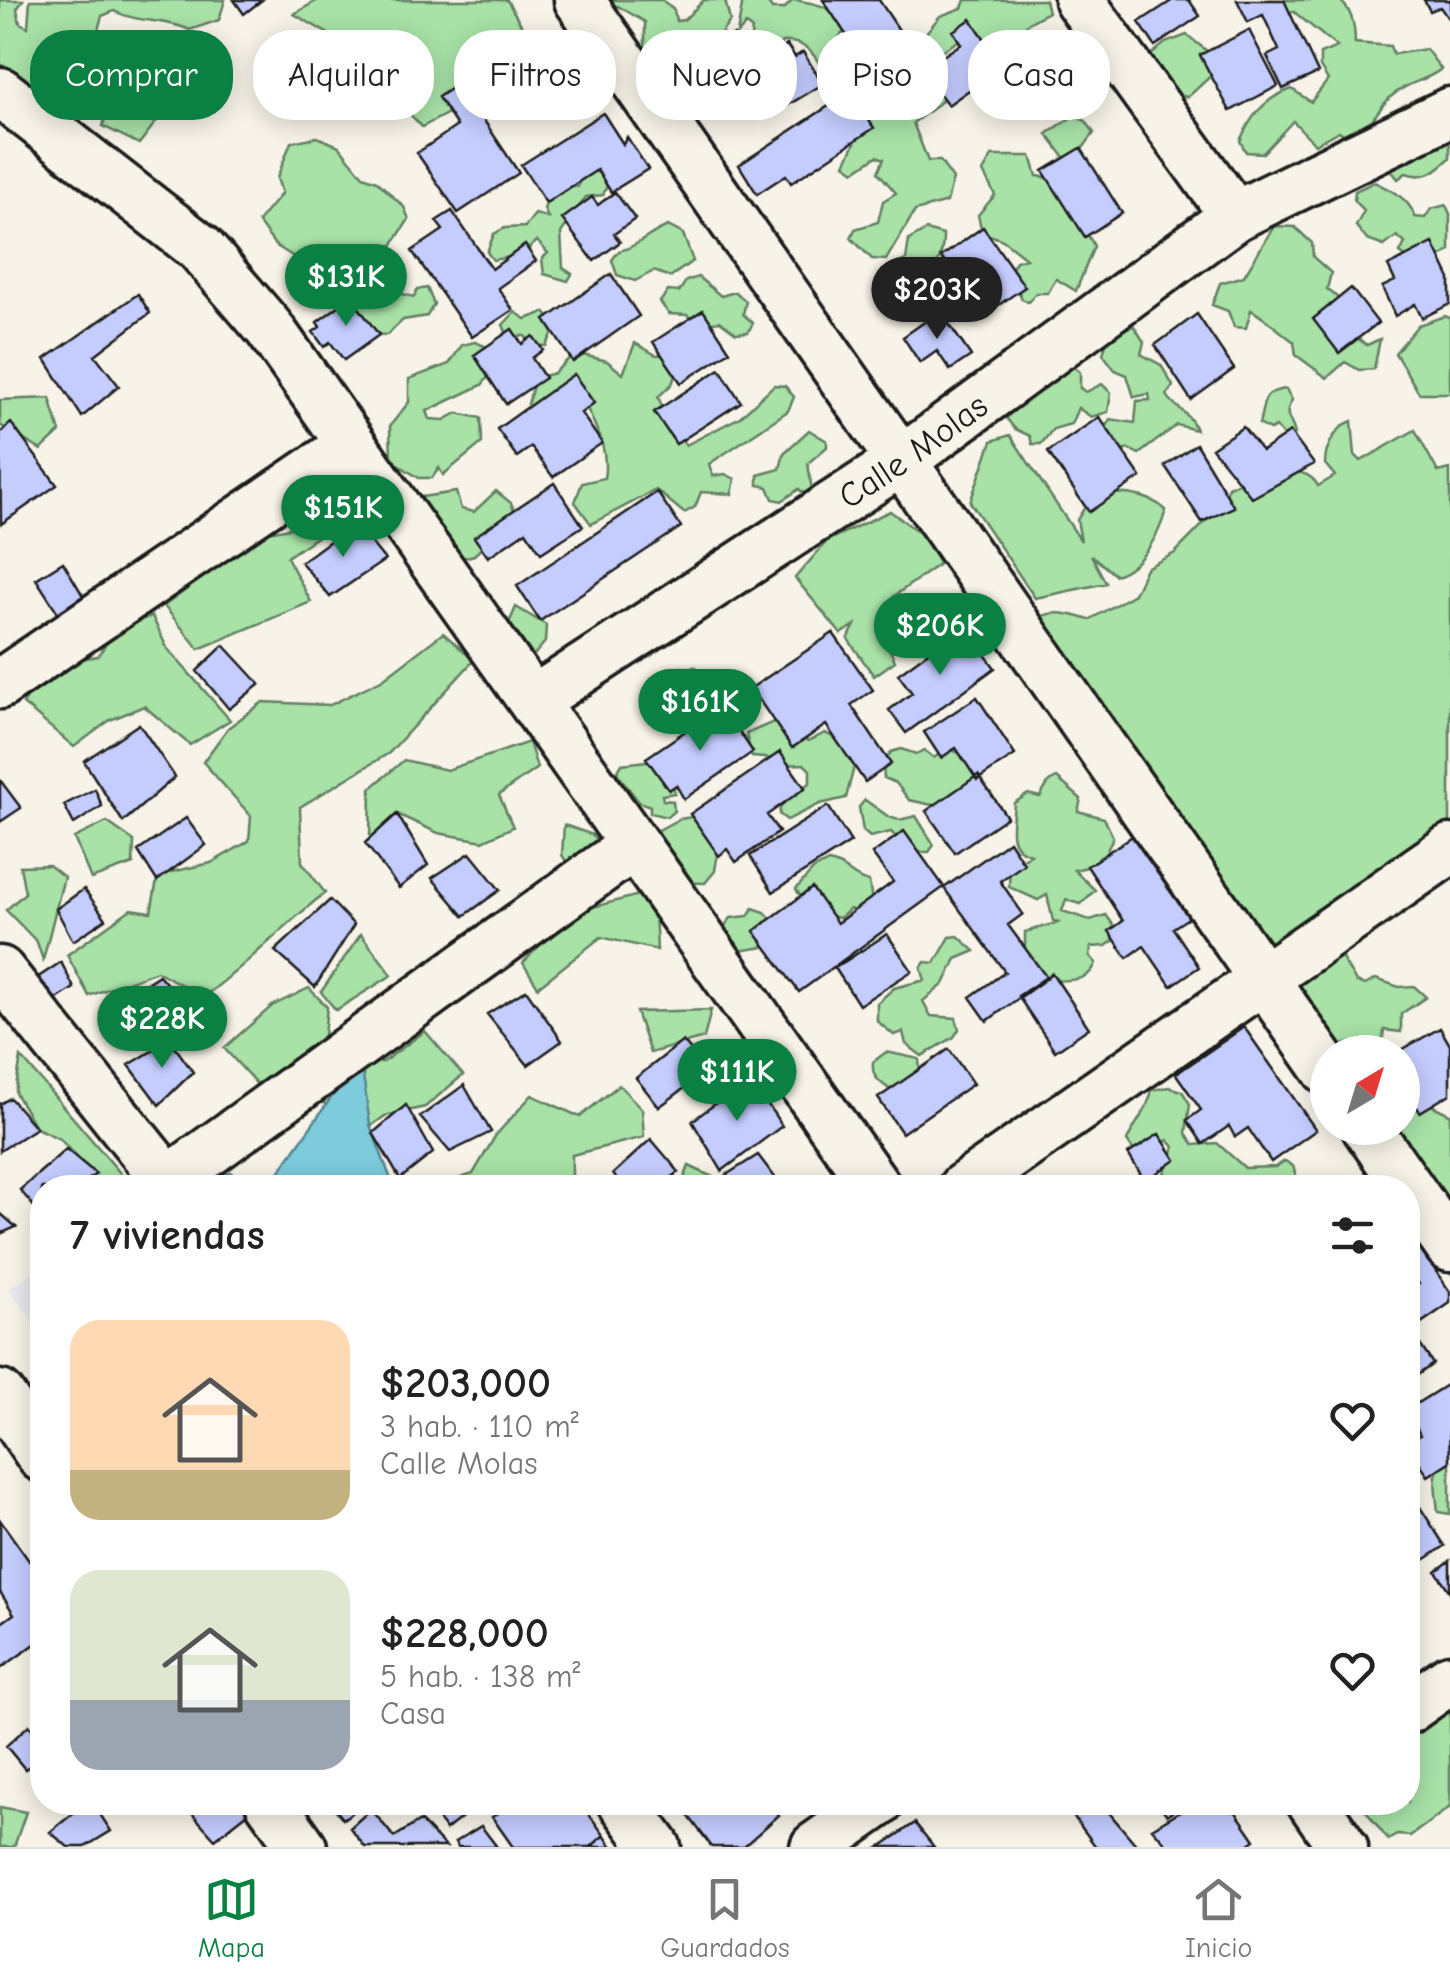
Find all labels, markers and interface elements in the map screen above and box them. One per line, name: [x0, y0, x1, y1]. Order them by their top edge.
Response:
chip: Comprar: [30, 30, 233, 120]
chip: Alquilar: [253, 30, 434, 120]
chip: Filtros: [454, 30, 616, 120]
chip: Nuevo: [636, 30, 797, 120]
chip: Piso: [817, 30, 948, 120]
chip: Casa: [968, 30, 1110, 120]
pin: $131K: [276, 244, 416, 329]
pin: $203K: [867, 257, 1007, 342]
text: $131K: [307, 258, 385, 295]
text: $203K: [893, 271, 981, 308]
street label: Calle Molas: [831, 384, 995, 517]
pin: $151K: [273, 475, 413, 560]
text: $151K: [303, 489, 383, 526]
pin: $206K: [870, 593, 1010, 678]
text: $206K: [896, 607, 984, 644]
pin: $161K: [630, 669, 770, 754]
text: $161K: [660, 683, 740, 720]
pin: $228K: [92, 986, 232, 1071]
text: $228K: [119, 1000, 205, 1037]
north arrow: [1310, 1035, 1420, 1145]
map controls: [1310, 1035, 1420, 1145]
pin: $111K: [667, 1039, 807, 1124]
text: $111K: [699, 1053, 775, 1090]
icon: filters: [1325, 1208, 1380, 1263]
text: 7 viviendas: [70, 1211, 265, 1260]
text: $203,000: [380, 1359, 551, 1408]
icon: home: [150, 1360, 270, 1480]
icon: heart: [1325, 1393, 1380, 1448]
text: 3 hab. · 110 m²: [380, 1408, 579, 1445]
text: Calle Molas: [380, 1445, 537, 1482]
text: $228,000: [380, 1609, 549, 1658]
icon: home: [150, 1610, 270, 1730]
icon: heart: [1325, 1643, 1380, 1698]
text: 5 hab. · 138 m²: [380, 1658, 580, 1695]
text: Casa: [380, 1695, 446, 1732]
tab: Mapa: [198, 1872, 265, 1964]
tab: Guardados: [660, 1872, 790, 1964]
tab: Inicio: [1185, 1872, 1252, 1964]

